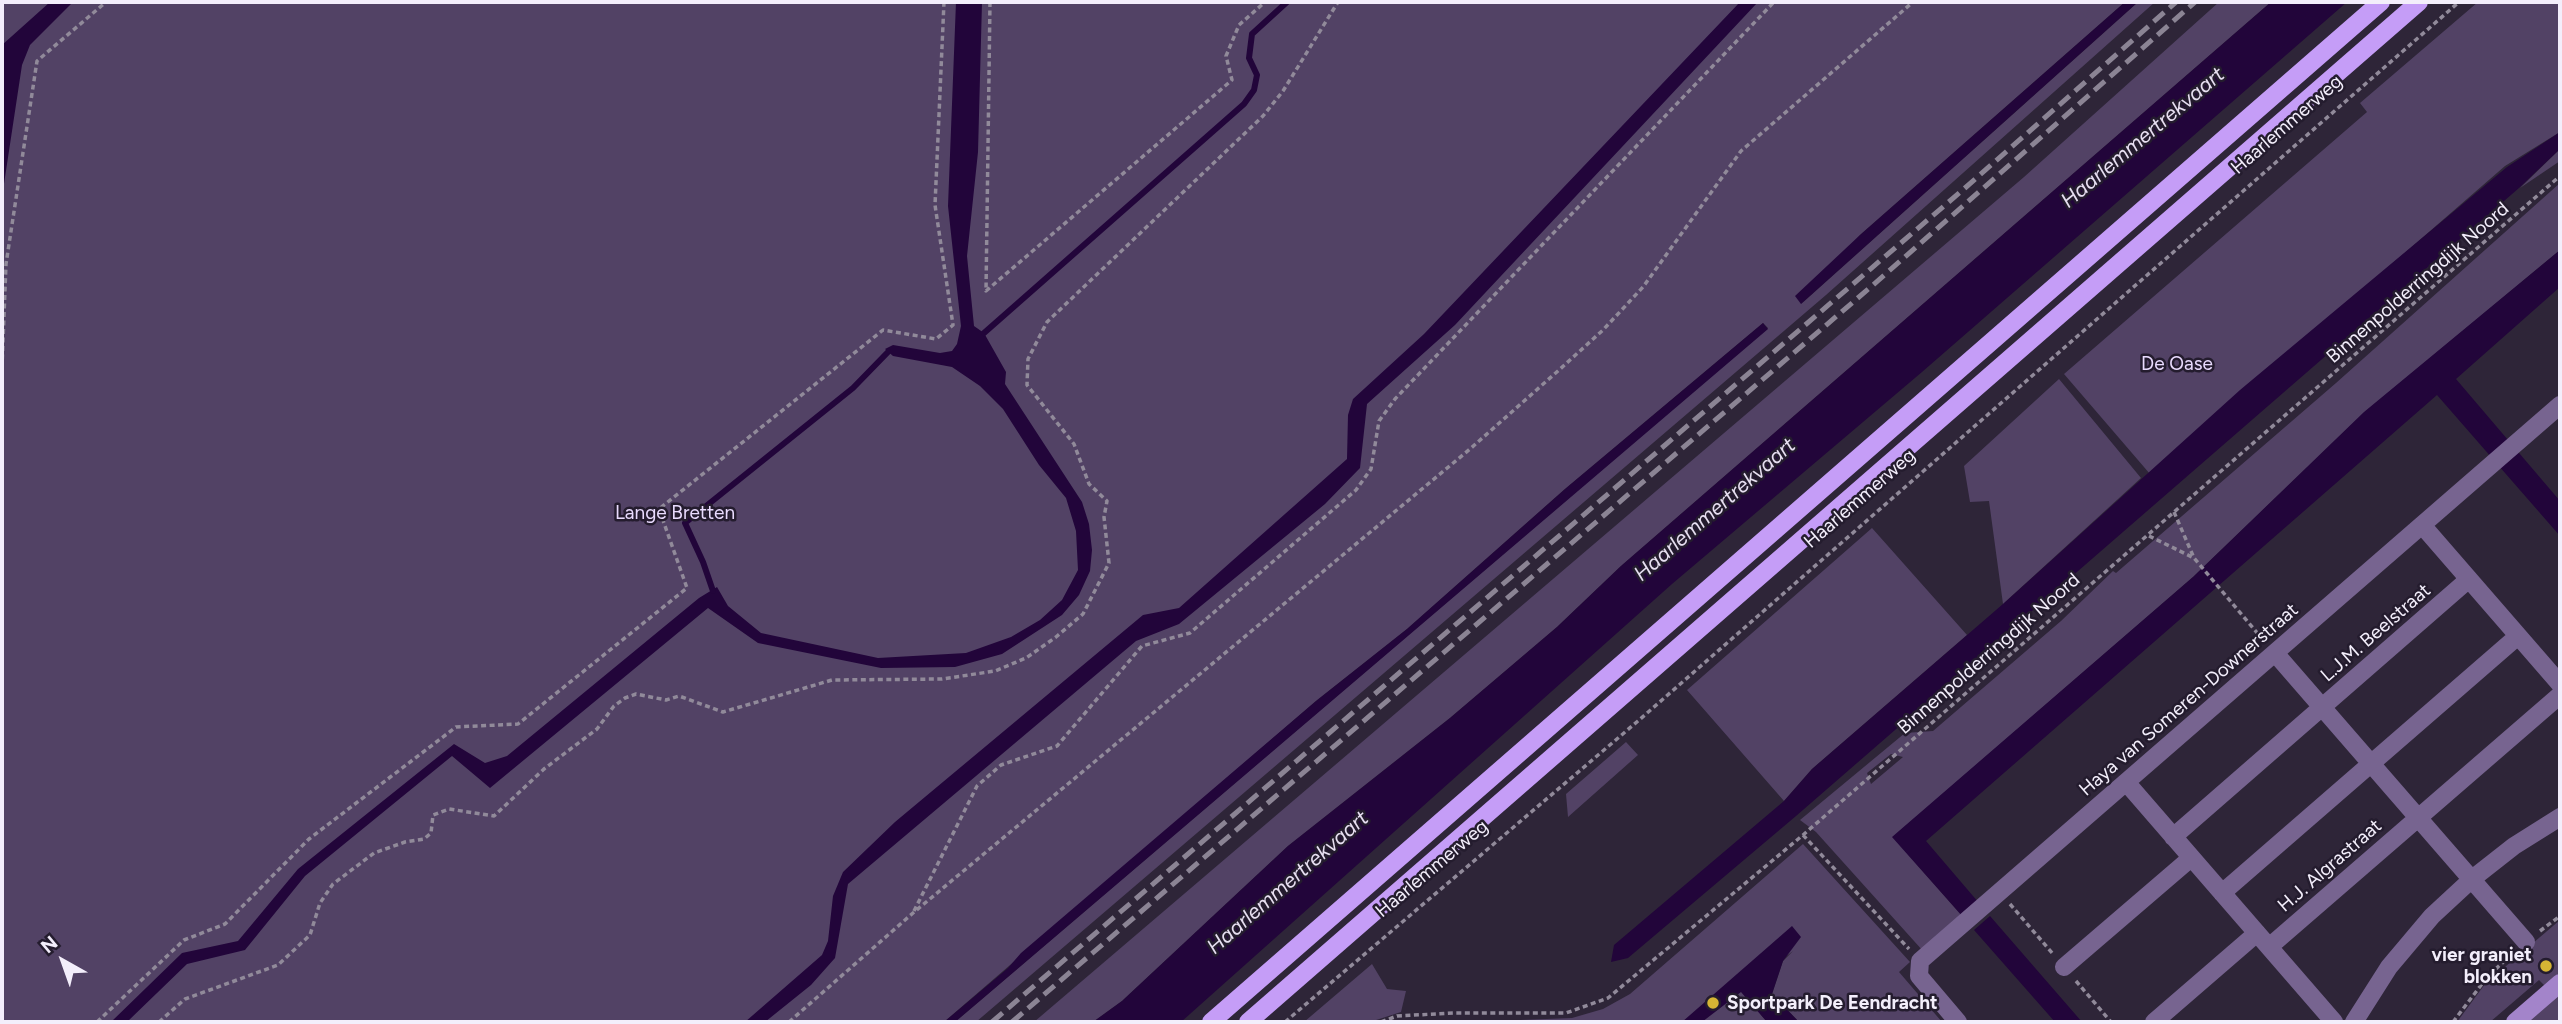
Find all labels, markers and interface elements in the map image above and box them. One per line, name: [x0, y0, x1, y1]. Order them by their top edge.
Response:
water label: Haarlemmertrekvaart: [2056, 62, 2230, 214]
street label: Haarlemmerweg: [2227, 70, 2347, 180]
street label: Binnenpolderringdijk Noord: [2322, 198, 2514, 368]
park label: De Oase: [2141, 353, 2213, 375]
water label: Haarlemmertrekvaart: [1629, 433, 1801, 587]
street label: Haarlemmerweg: [1800, 444, 1920, 554]
park label: Lange Bretten: [615, 502, 735, 524]
street label: Binnenpolderringdijk Noord: [1893, 569, 2085, 739]
street label: L.J.M. Beelstraat: [2317, 579, 2435, 687]
street label: Haya van Someren-Downerstraat: [2075, 599, 2303, 801]
water label: Haarlemmertrekvaart: [1202, 806, 1374, 960]
street label: Haarlemmerweg: [1371, 815, 1493, 923]
street label: H.J. Algrastraat: [2273, 815, 2387, 917]
north arrow: [28, 926, 98, 996]
text: N: [36, 931, 62, 958]
place label: vier graniet blokken: [2432, 944, 2532, 988]
marker: vier graniet blokken: [2538, 958, 2554, 974]
place label: Sportpark De Eendracht: [1727, 992, 1938, 1014]
marker: Sportpark De Eendracht: [1705, 995, 1721, 1011]

